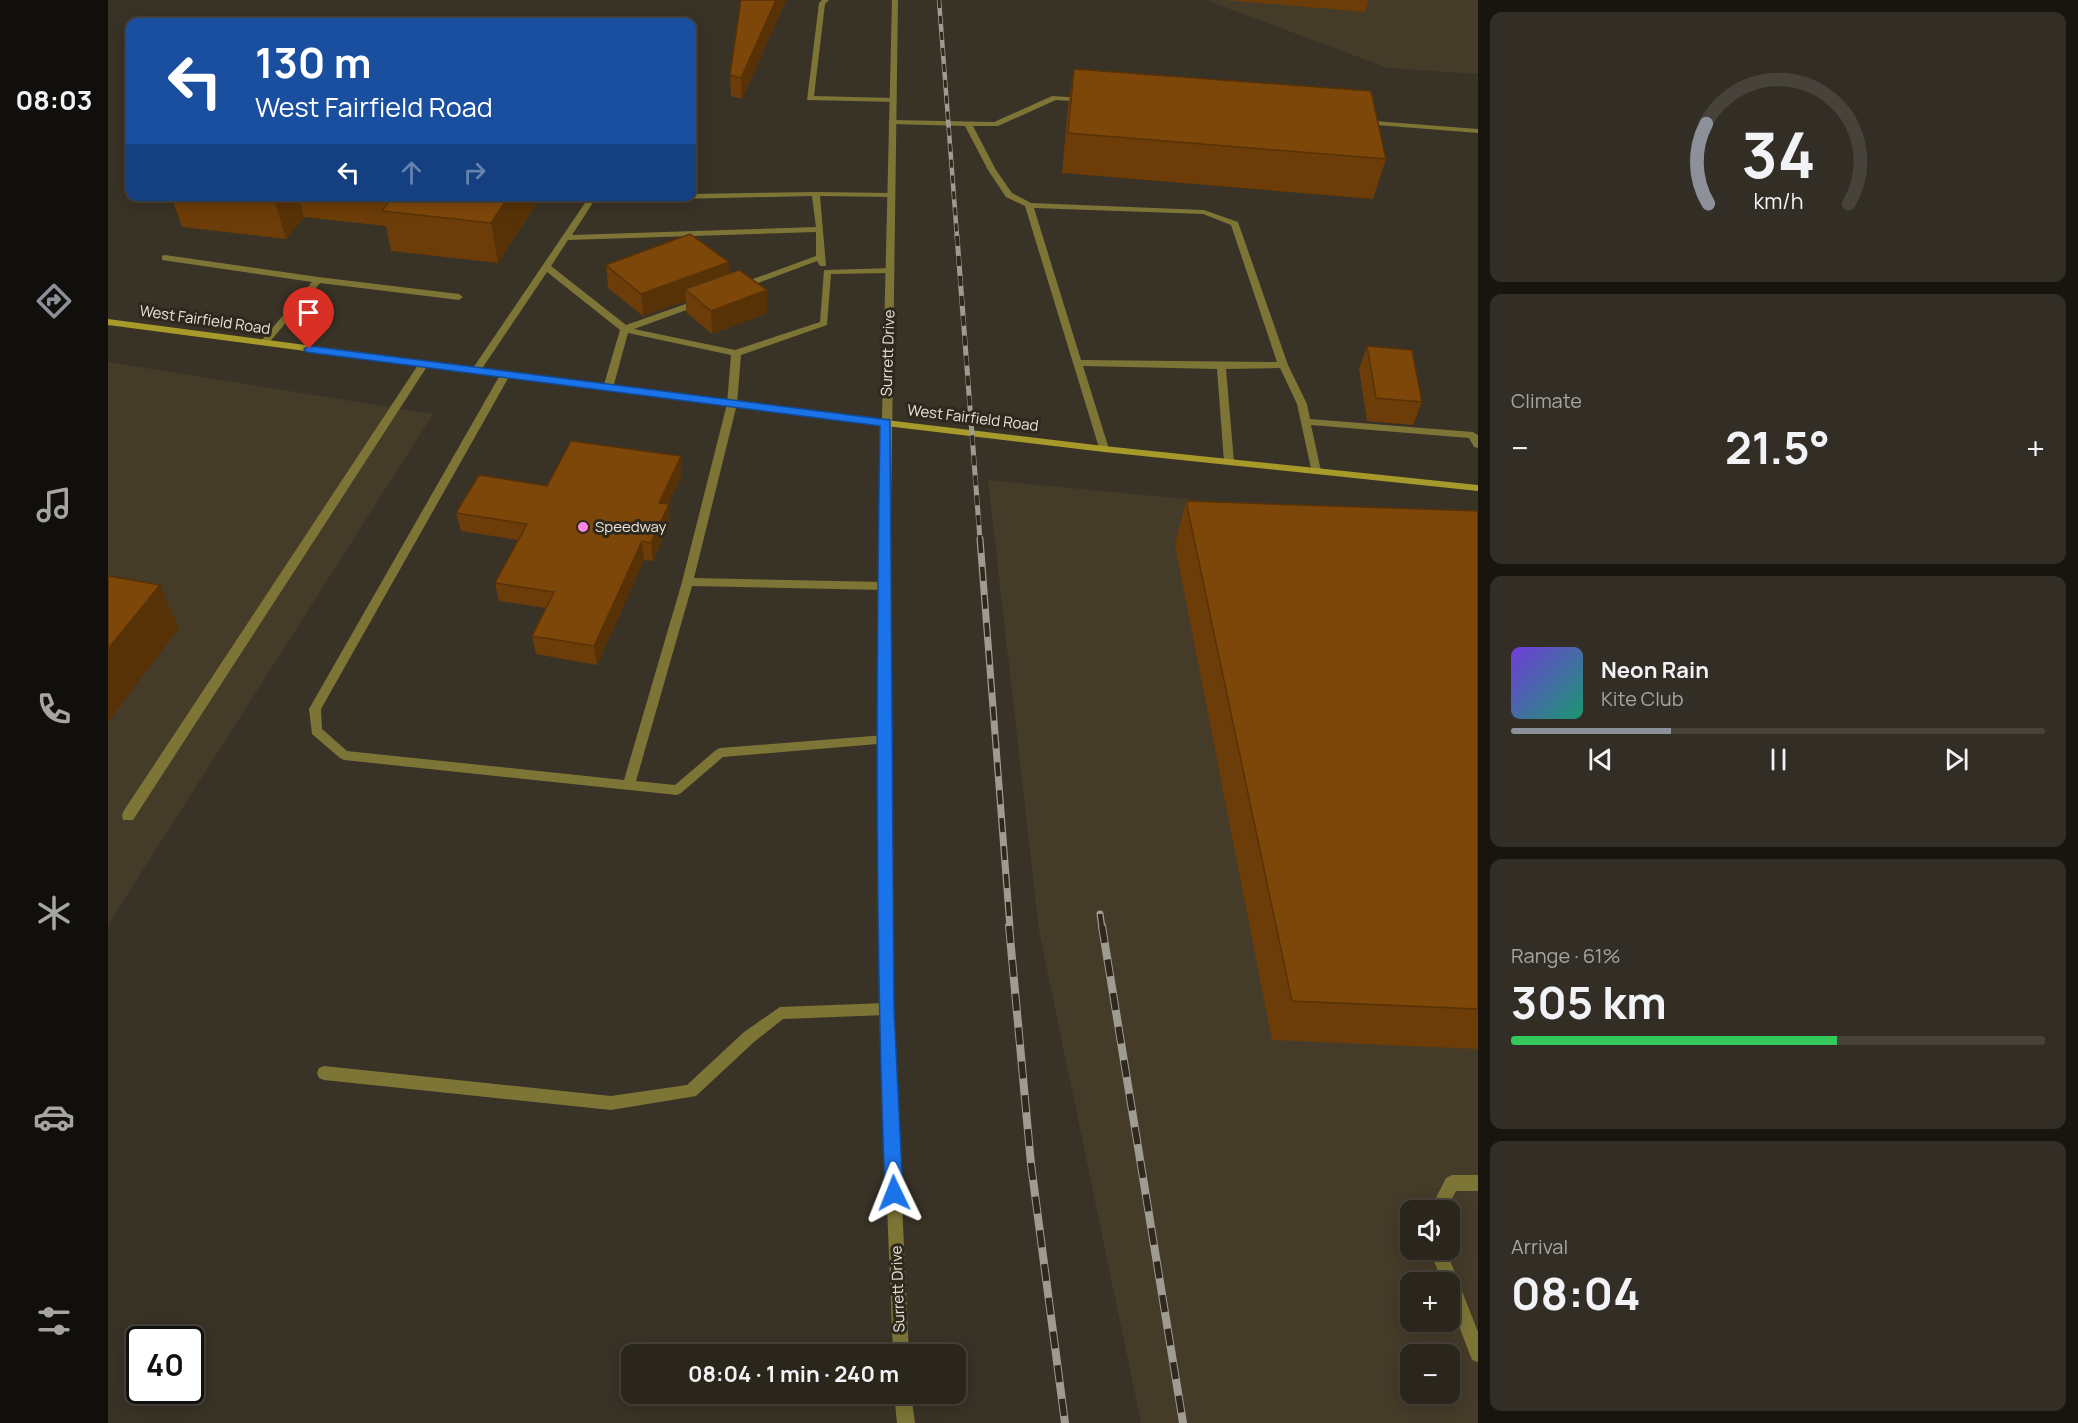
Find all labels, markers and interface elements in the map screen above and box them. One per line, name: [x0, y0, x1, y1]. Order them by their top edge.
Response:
text: 130 m: [255, 33, 372, 91]
icon: left: [156, 42, 234, 120]
text: 08:03: [15, 81, 93, 118]
text: West Fairfield Road: [255, 88, 493, 125]
text: 34: [1741, 111, 1815, 197]
icon: left: [332, 156, 365, 189]
icon: ahead: [395, 156, 428, 189]
icon: right: [458, 156, 491, 189]
text: km/h: [1753, 186, 1803, 215]
icon: directions: [33, 280, 75, 322]
pin: [283, 287, 334, 349]
icon: arrive: [292, 296, 325, 329]
street label: West Fairfield Road: [138, 300, 272, 339]
street label: Surrett Drive: [875, 309, 900, 397]
text: Climate: [1511, 387, 1582, 414]
street label: West Fairfield Road: [906, 399, 1040, 436]
text: 21.5°: [1725, 416, 1830, 478]
text: −: [1511, 425, 1529, 470]
text: +: [2026, 425, 2045, 470]
icon: music: [33, 484, 75, 526]
place label: Speedway: [595, 516, 666, 537]
marker: Speedway: [576, 520, 590, 534]
text: Neon Rain: [1601, 655, 1709, 685]
text: Kite Club: [1601, 685, 1684, 712]
icon: phone: [33, 688, 75, 730]
icon: previous: [1584, 743, 1617, 776]
icon: pause: [1762, 743, 1795, 776]
icon: next: [1940, 743, 1973, 776]
icon: climate: [33, 892, 75, 934]
text: Range · 61%: [1511, 942, 1621, 969]
text: 305 km: [1511, 971, 1667, 1033]
icon: car: [33, 1096, 75, 1138]
position arrow: [862, 1161, 926, 1225]
map controls: [1400, 1200, 1460, 1404]
button: sound: [1400, 1200, 1460, 1260]
text: Arrival: [1511, 1233, 1568, 1260]
street label: Surrett Drive: [885, 1245, 910, 1333]
text: 08:04: [1511, 1262, 1641, 1324]
button: +: [1400, 1272, 1460, 1332]
icon: filters: [33, 1300, 75, 1342]
speed limit sign: 40: [126, 1326, 204, 1404]
button: −: [1400, 1344, 1460, 1404]
text: 08:04 · 1 min · 240 m: [688, 1359, 899, 1389]

